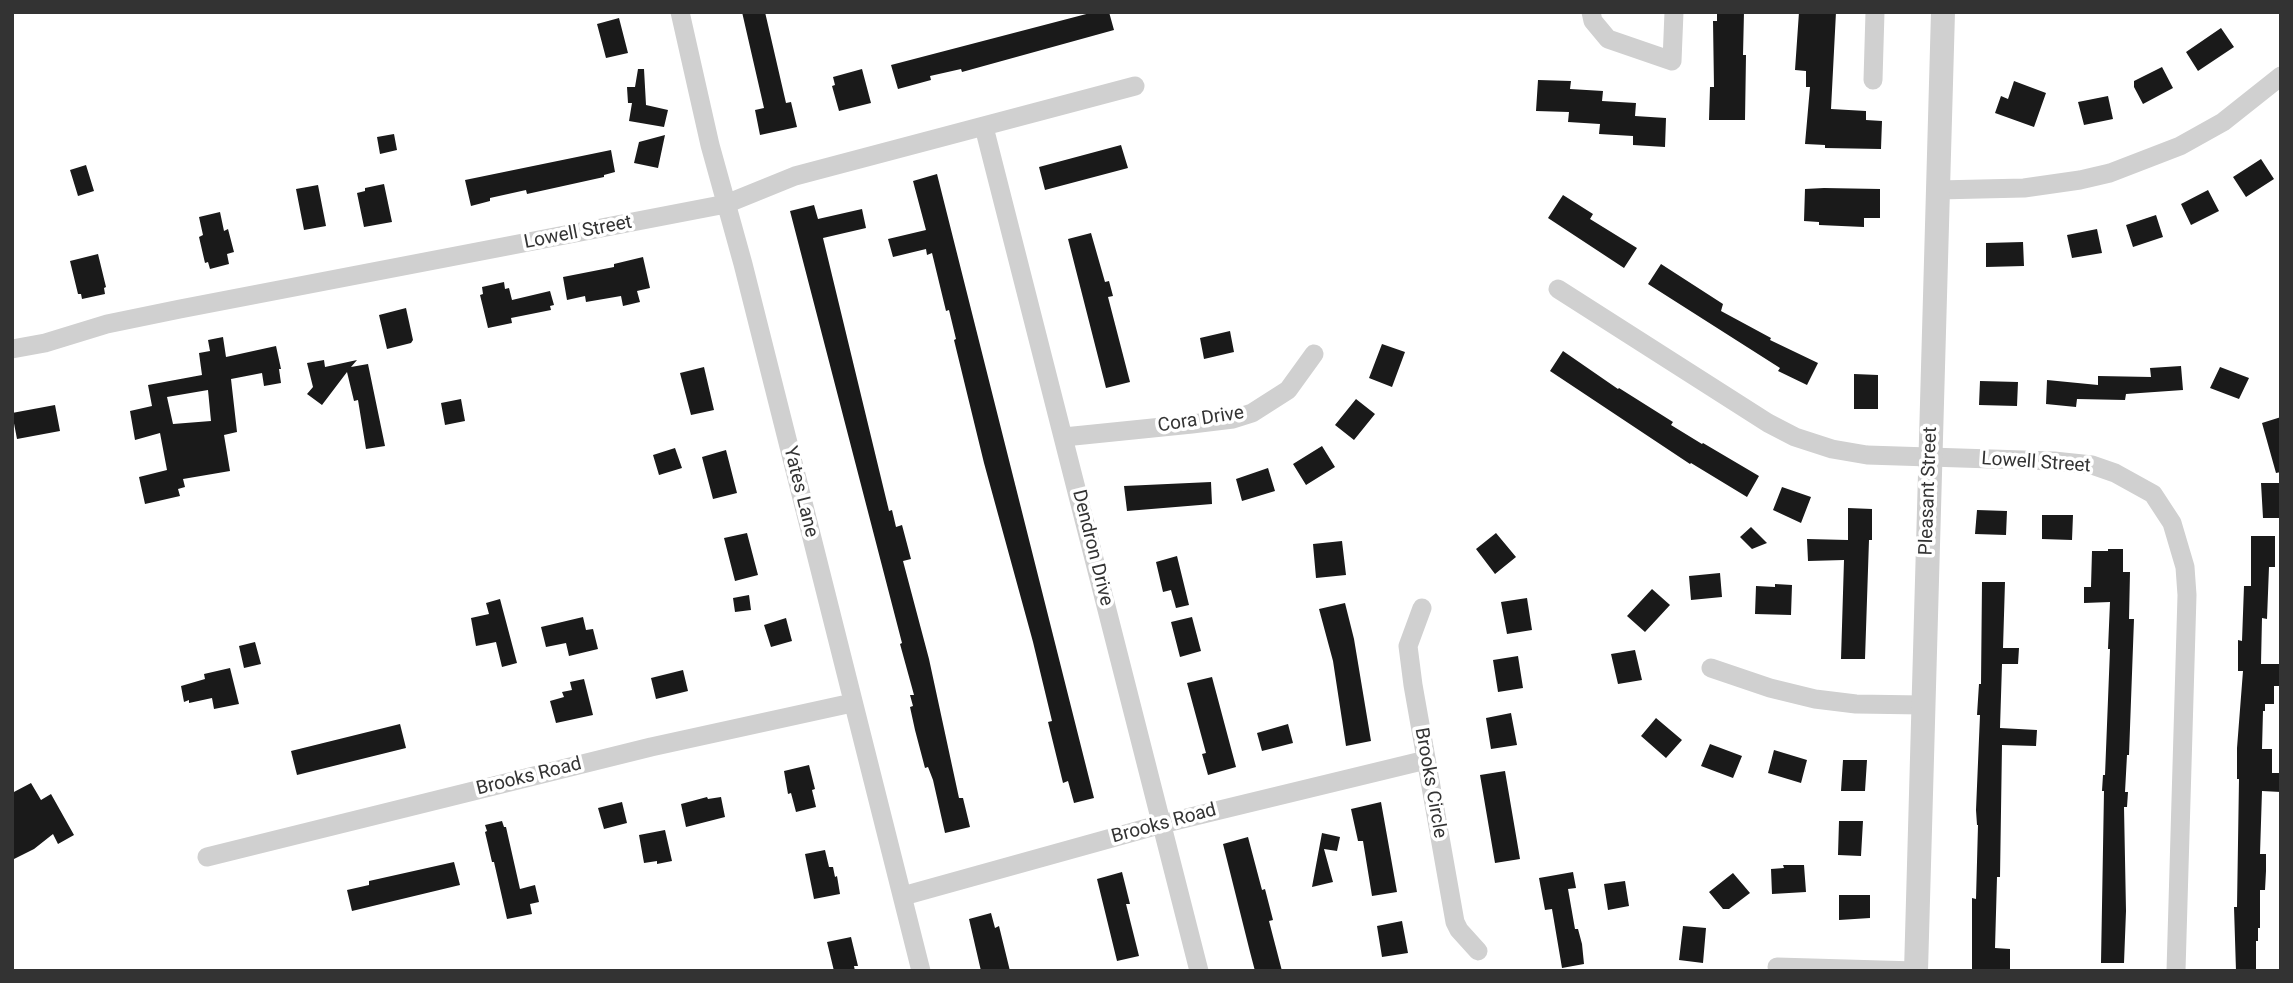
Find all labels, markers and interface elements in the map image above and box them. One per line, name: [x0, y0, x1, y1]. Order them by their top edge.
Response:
street label: Lowell Street: [522, 211, 634, 255]
street label: Cora Drive: [1156, 402, 1246, 438]
street label: Pleasant Street: [1915, 426, 1943, 556]
street label: Yates Lane: [778, 444, 822, 540]
street label: Lowell Street: [1981, 448, 2091, 478]
street label: Dendron Drive: [1067, 488, 1117, 608]
street label: Brooks Circle: [1409, 726, 1451, 840]
street label: Brooks Road: [474, 753, 584, 801]
street label: Brooks Road: [1109, 799, 1219, 849]

